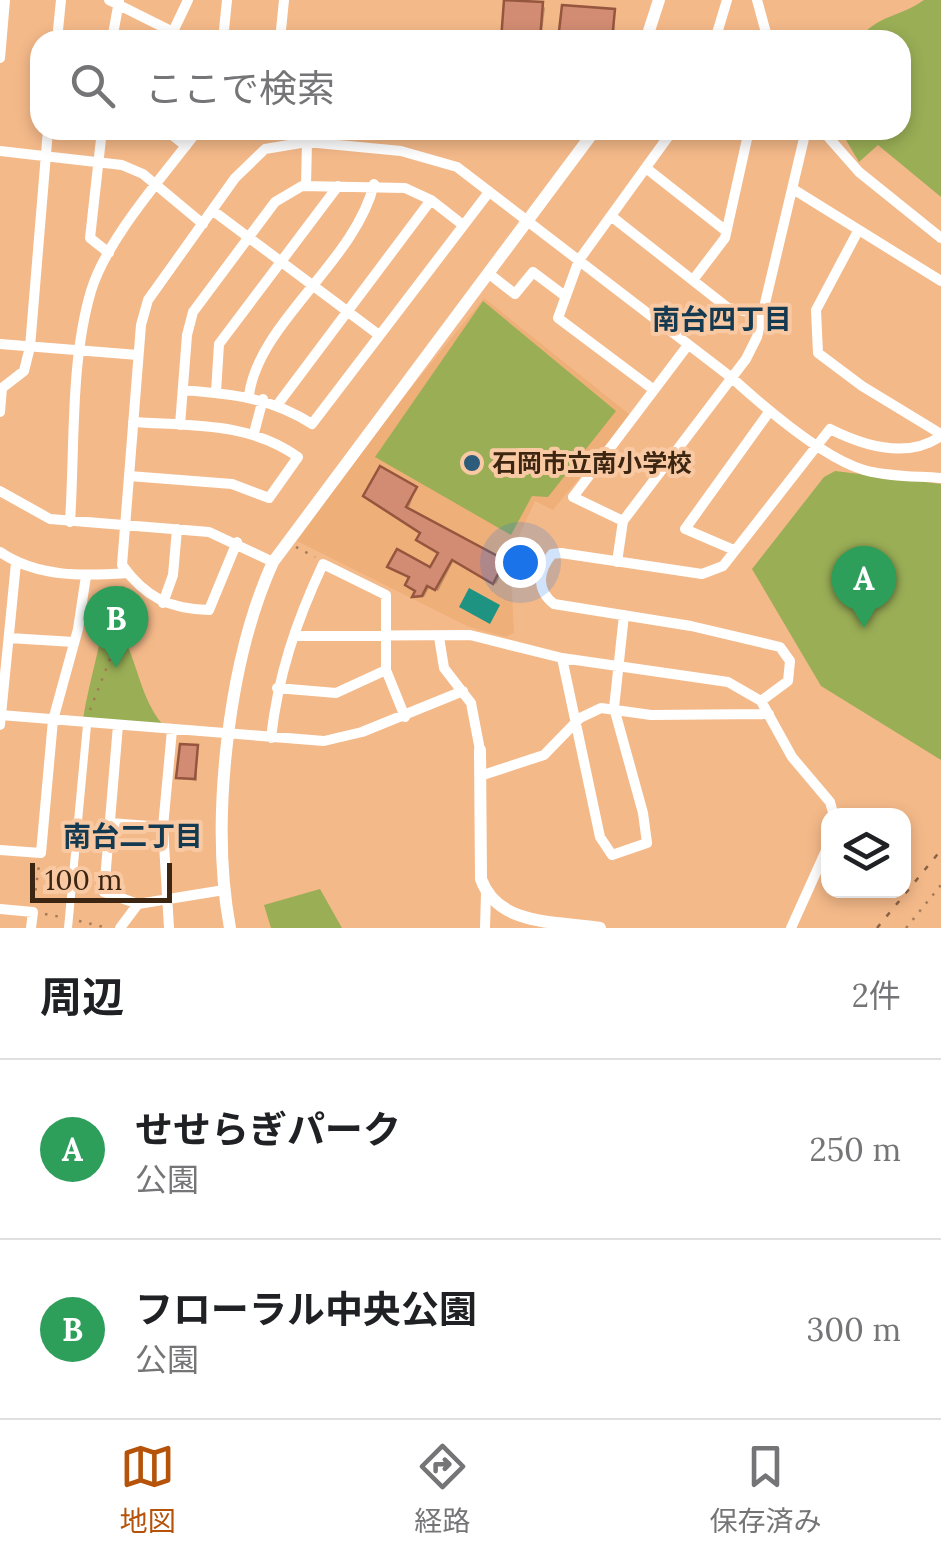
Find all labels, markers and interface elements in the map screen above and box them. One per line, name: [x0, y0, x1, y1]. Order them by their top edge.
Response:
search box: [30, 30, 911, 140]
icon: search: [65, 58, 120, 113]
text: ここで検索: [145, 64, 335, 112]
district label: 南台四丁目: [652, 301, 792, 337]
place label: 石岡市立南小学校: [492, 447, 692, 479]
marker: 石岡市立南小学校: [461, 452, 483, 474]
your location: [495, 537, 546, 588]
pin: A: [832, 546, 896, 628]
pin: B: [84, 586, 148, 668]
map controls: [821, 808, 911, 898]
button: layers: [821, 808, 911, 898]
district label: 南台二丁目: [63, 818, 203, 854]
scale bar: [30, 858, 172, 903]
text: 100 m: [45, 862, 122, 898]
text: 周辺: [40, 970, 124, 1024]
text: 2件: [852, 975, 901, 1016]
text: せせらぎパーク: [135, 1105, 401, 1153]
text: A: [62, 1129, 83, 1170]
text: 250 m: [809, 1129, 901, 1170]
text: 公園: [135, 1159, 199, 1200]
text: フローラル中央公園: [135, 1285, 477, 1333]
text: B: [62, 1309, 83, 1350]
text: 300 m: [806, 1309, 901, 1350]
text: 公園: [135, 1339, 199, 1380]
tab: 地図: [119, 1439, 176, 1539]
tab: 経路: [414, 1439, 471, 1539]
tab: 保存済み: [709, 1439, 822, 1539]

